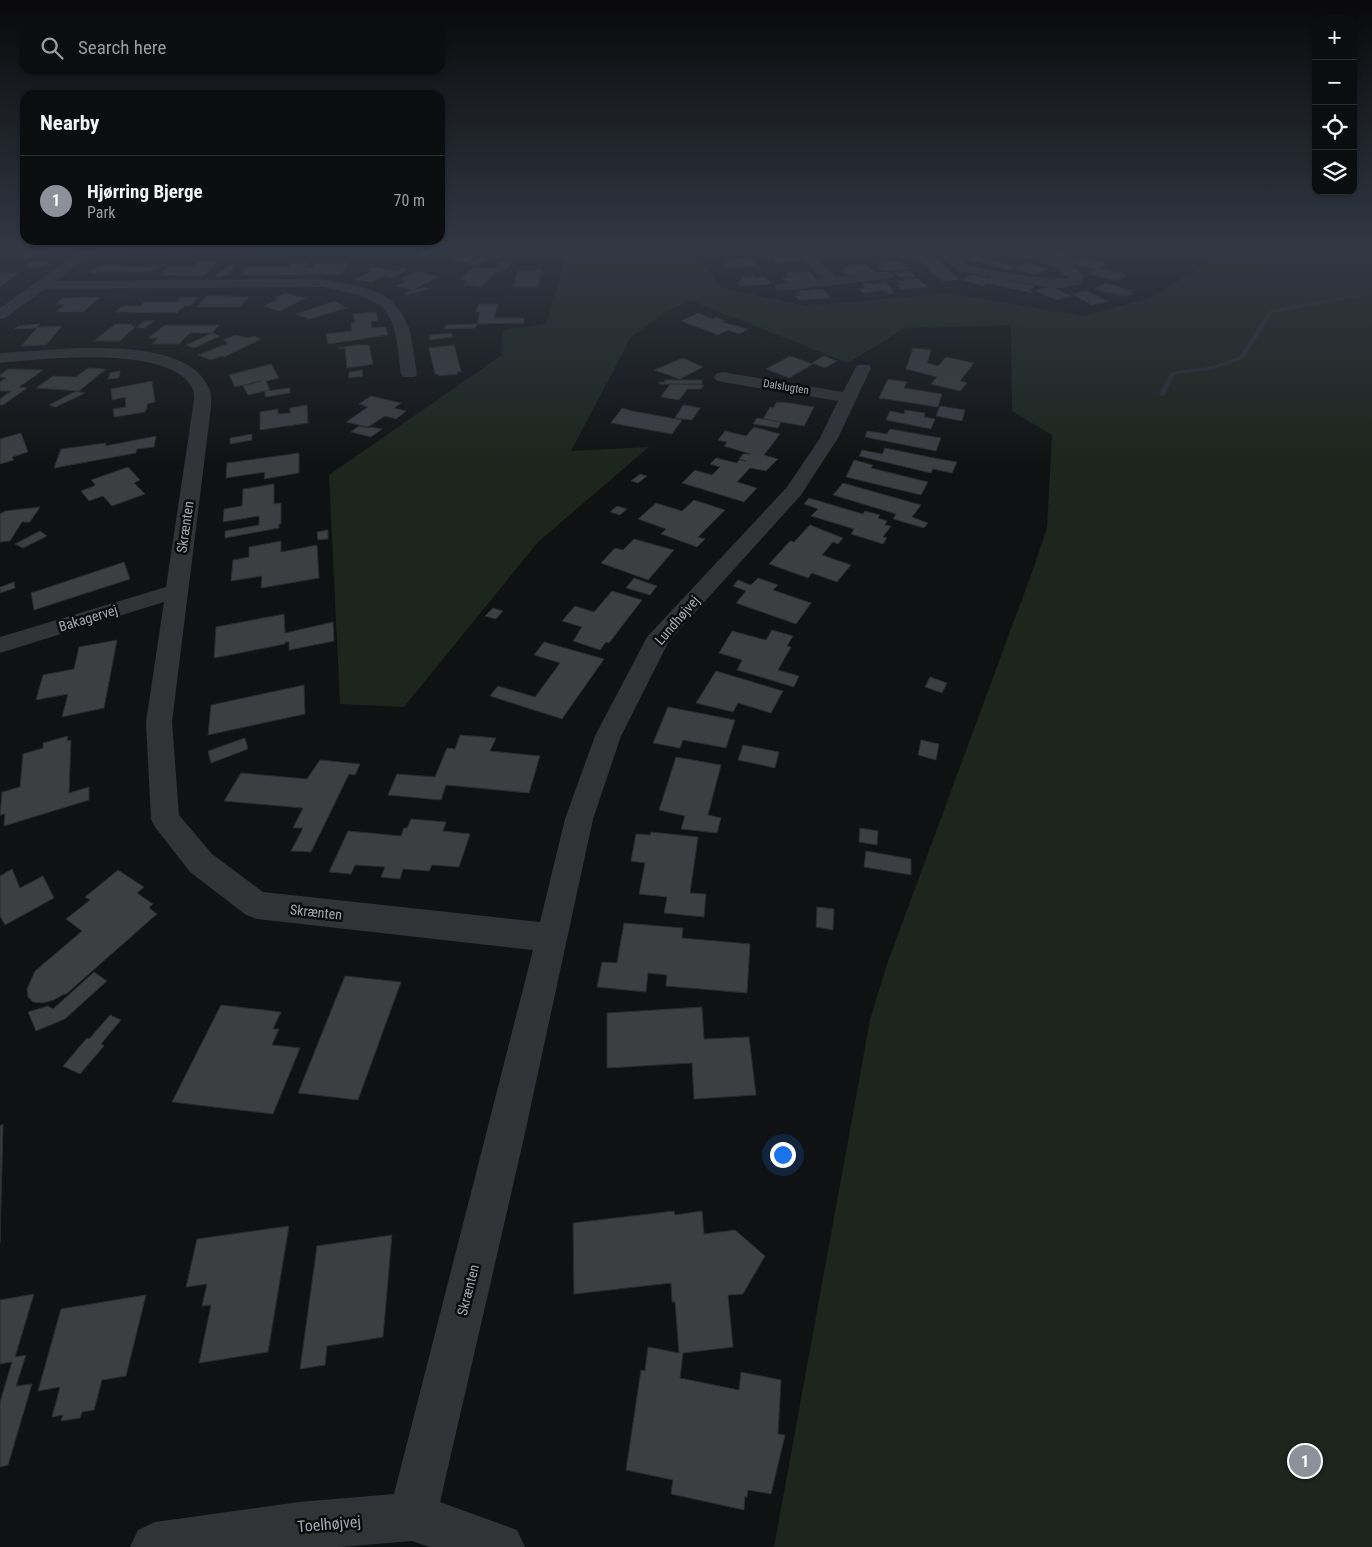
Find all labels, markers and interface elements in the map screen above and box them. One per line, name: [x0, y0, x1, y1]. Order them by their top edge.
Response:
map controls: [1312, 15, 1357, 195]
button: +: [1312, 15, 1357, 60]
search box: [20, 20, 445, 75]
icon: search: [38, 34, 66, 62]
text: Search here: [78, 36, 166, 59]
button: −: [1312, 60, 1357, 105]
button: locate: [1312, 105, 1357, 150]
text: Nearby: [40, 111, 99, 135]
button: layers: [1312, 150, 1357, 195]
text: Hjørring Bjerge: [87, 180, 203, 203]
text: 1: [52, 191, 60, 210]
text: 70 m: [393, 191, 425, 210]
text: Park: [87, 203, 116, 222]
street label: Dalslugten: [762, 377, 810, 397]
street label: Skrænten: [173, 500, 197, 554]
street label: Lundhøjvej: [651, 592, 703, 648]
street label: Bakagervej: [57, 601, 119, 635]
street label: Skrænten: [289, 901, 343, 923]
your location: [770, 1142, 796, 1168]
street label: Skrænten: [454, 1263, 482, 1317]
pin: 1: [1289, 1442, 1321, 1480]
street label: Toelhøjvej: [296, 1512, 362, 1536]

